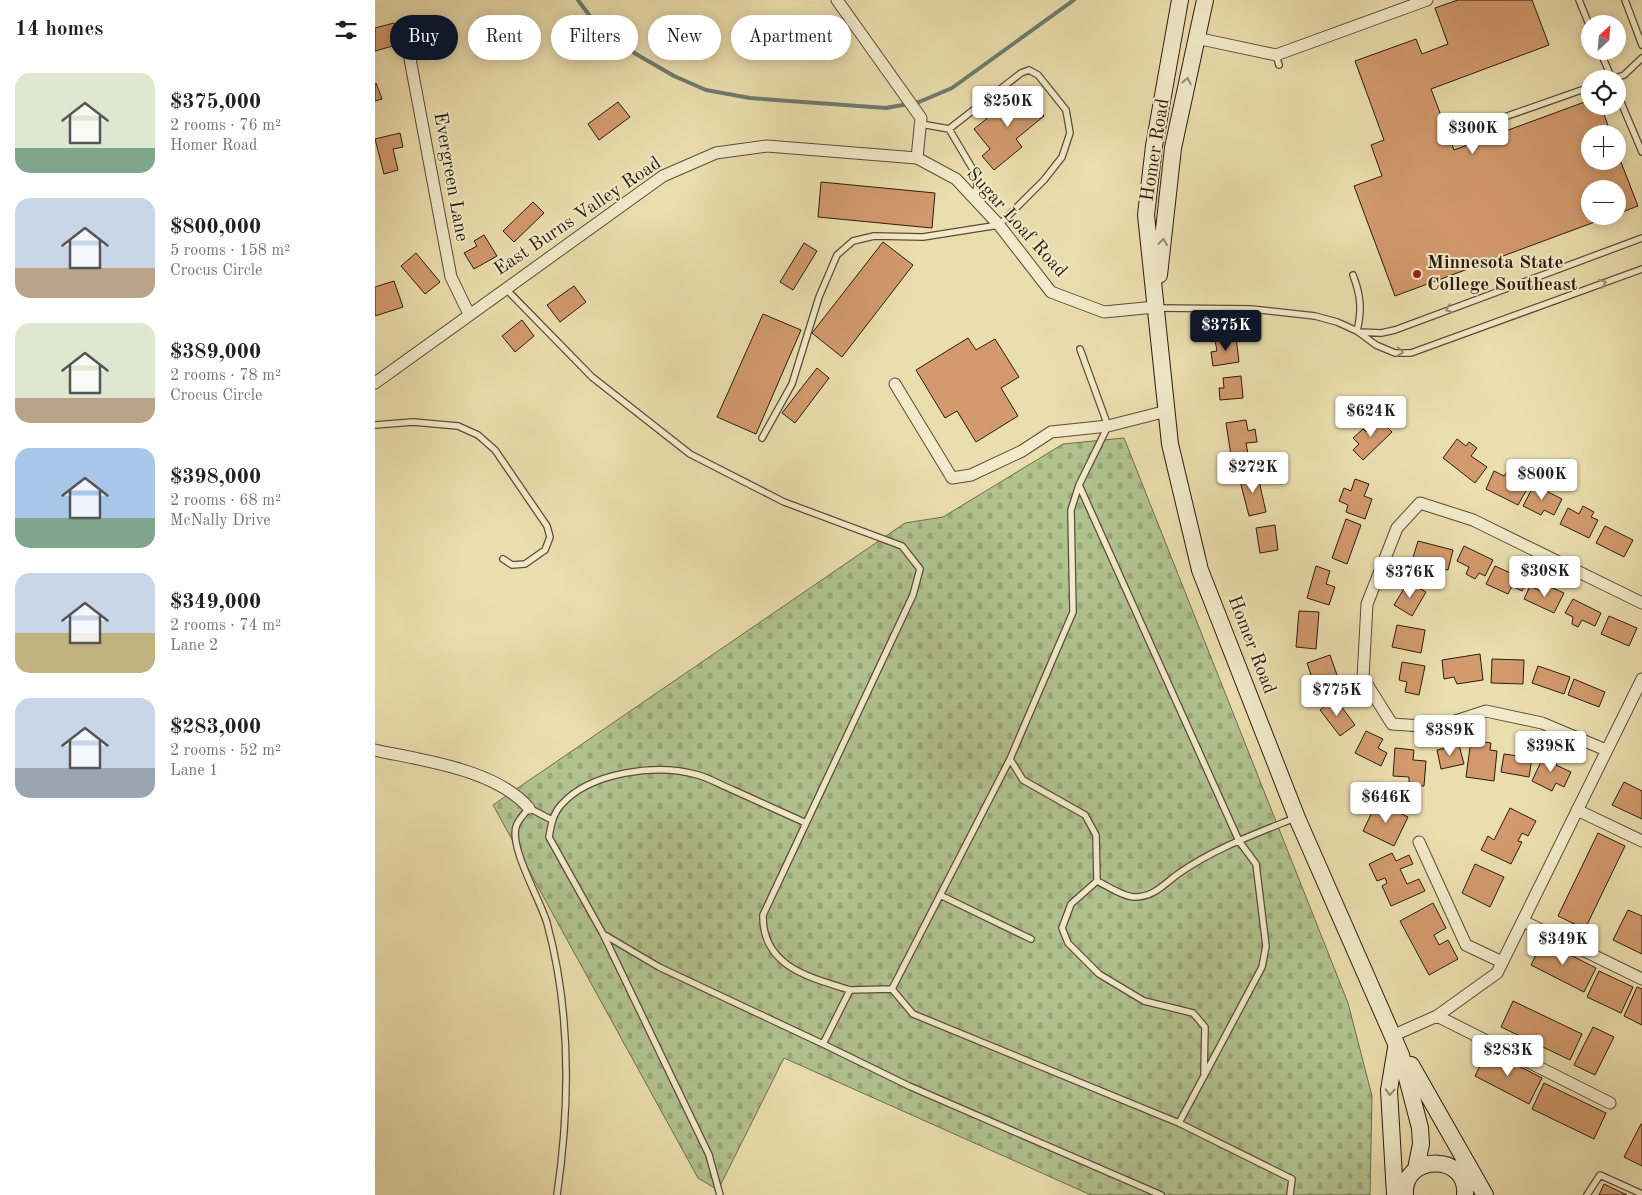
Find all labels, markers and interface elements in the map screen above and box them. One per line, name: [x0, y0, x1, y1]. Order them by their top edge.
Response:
chip: Buy: [390, 15, 458, 60]
chip: Rent: [468, 15, 541, 60]
chip: Filters: [551, 15, 638, 60]
chip: New: [648, 15, 721, 60]
chip: Apartment: [731, 15, 851, 60]
north arrow: [1581, 15, 1626, 60]
map controls: [1581, 15, 1626, 225]
icon: filters: [332, 16, 360, 44]
text: 14 homes: [15, 19, 103, 40]
button: locate: [1581, 70, 1626, 115]
one-way arrow: [1181, 77, 1192, 86]
pin: $250K: [973, 86, 1043, 128]
text: $375,000: [170, 92, 261, 113]
icon: home: [55, 93, 115, 153]
text: $250K: [983, 94, 1033, 110]
street label: Homer Road: [1139, 97, 1174, 203]
street label: Evergreen Lane: [429, 111, 471, 243]
pin: $300K: [1438, 112, 1508, 155]
text: 2 rooms · 76 m²: [170, 118, 281, 134]
text: $300K: [1448, 121, 1498, 137]
button: +: [1581, 125, 1626, 170]
text: Homer Road: [170, 138, 257, 154]
street label: East Burns Valley Road: [491, 154, 665, 280]
street label: Sugar Loaf Road: [962, 165, 1070, 281]
button: −: [1581, 180, 1626, 225]
text: $800,000: [170, 217, 261, 238]
icon: home: [55, 218, 115, 278]
one-way arrow: [1157, 237, 1168, 245]
text: 5 rooms · 158 m²: [170, 243, 290, 259]
place label: Minnesota State College Southeast: [1427, 254, 1578, 295]
text: Crocus Circle: [170, 263, 262, 279]
marker: Minnesota State College Southeast: [1411, 268, 1423, 280]
one-way arrow: [1598, 279, 1606, 289]
one-way arrow: [1445, 303, 1454, 314]
pin: $375K: [1191, 310, 1261, 352]
text: $375K: [1201, 318, 1251, 334]
text: $389,000: [170, 342, 261, 363]
icon: home: [55, 343, 115, 403]
one-way arrow: [1397, 346, 1405, 357]
text: 2 rooms · 78 m²: [170, 368, 281, 384]
text: Crocus Circle: [170, 388, 262, 404]
pin: $624K: [1336, 396, 1406, 438]
text: $624K: [1346, 404, 1396, 420]
pin: $272K: [1218, 452, 1288, 494]
pin: $800K: [1507, 458, 1577, 501]
text: $272K: [1228, 460, 1278, 476]
text: $398,000: [170, 467, 261, 488]
text: $800K: [1517, 467, 1567, 483]
icon: home: [55, 468, 115, 528]
text: 2 rooms · 68 m²: [170, 493, 281, 509]
text: McNally Drive: [170, 513, 271, 529]
pin: $376K: [1375, 556, 1445, 599]
pin: $308K: [1510, 556, 1580, 598]
text: $308K: [1520, 564, 1570, 580]
text: $376K: [1385, 565, 1435, 581]
text: $349,000: [170, 592, 261, 613]
icon: home: [55, 593, 115, 653]
street label: Homer Road: [1224, 593, 1278, 697]
text: 2 rooms · 74 m²: [170, 618, 281, 634]
text: Lane 2: [170, 638, 218, 654]
pin: $775K: [1302, 674, 1372, 717]
text: $775K: [1312, 683, 1362, 699]
pin: $389K: [1415, 714, 1485, 757]
text: $283,000: [170, 717, 261, 738]
icon: home: [55, 718, 115, 778]
text: $389K: [1425, 723, 1475, 739]
pin: $398K: [1516, 730, 1586, 773]
text: $398K: [1526, 739, 1576, 755]
text: 2 rooms · 52 m²: [170, 743, 281, 759]
text: Lane 1: [170, 763, 218, 779]
pin: $646K: [1351, 782, 1421, 824]
text: $646K: [1361, 790, 1411, 806]
pin: $349K: [1528, 924, 1598, 966]
text: $349K: [1538, 932, 1588, 948]
pin: $283K: [1473, 1034, 1543, 1077]
text: $283K: [1483, 1043, 1533, 1059]
one-way arrow: [1385, 1088, 1395, 1096]

